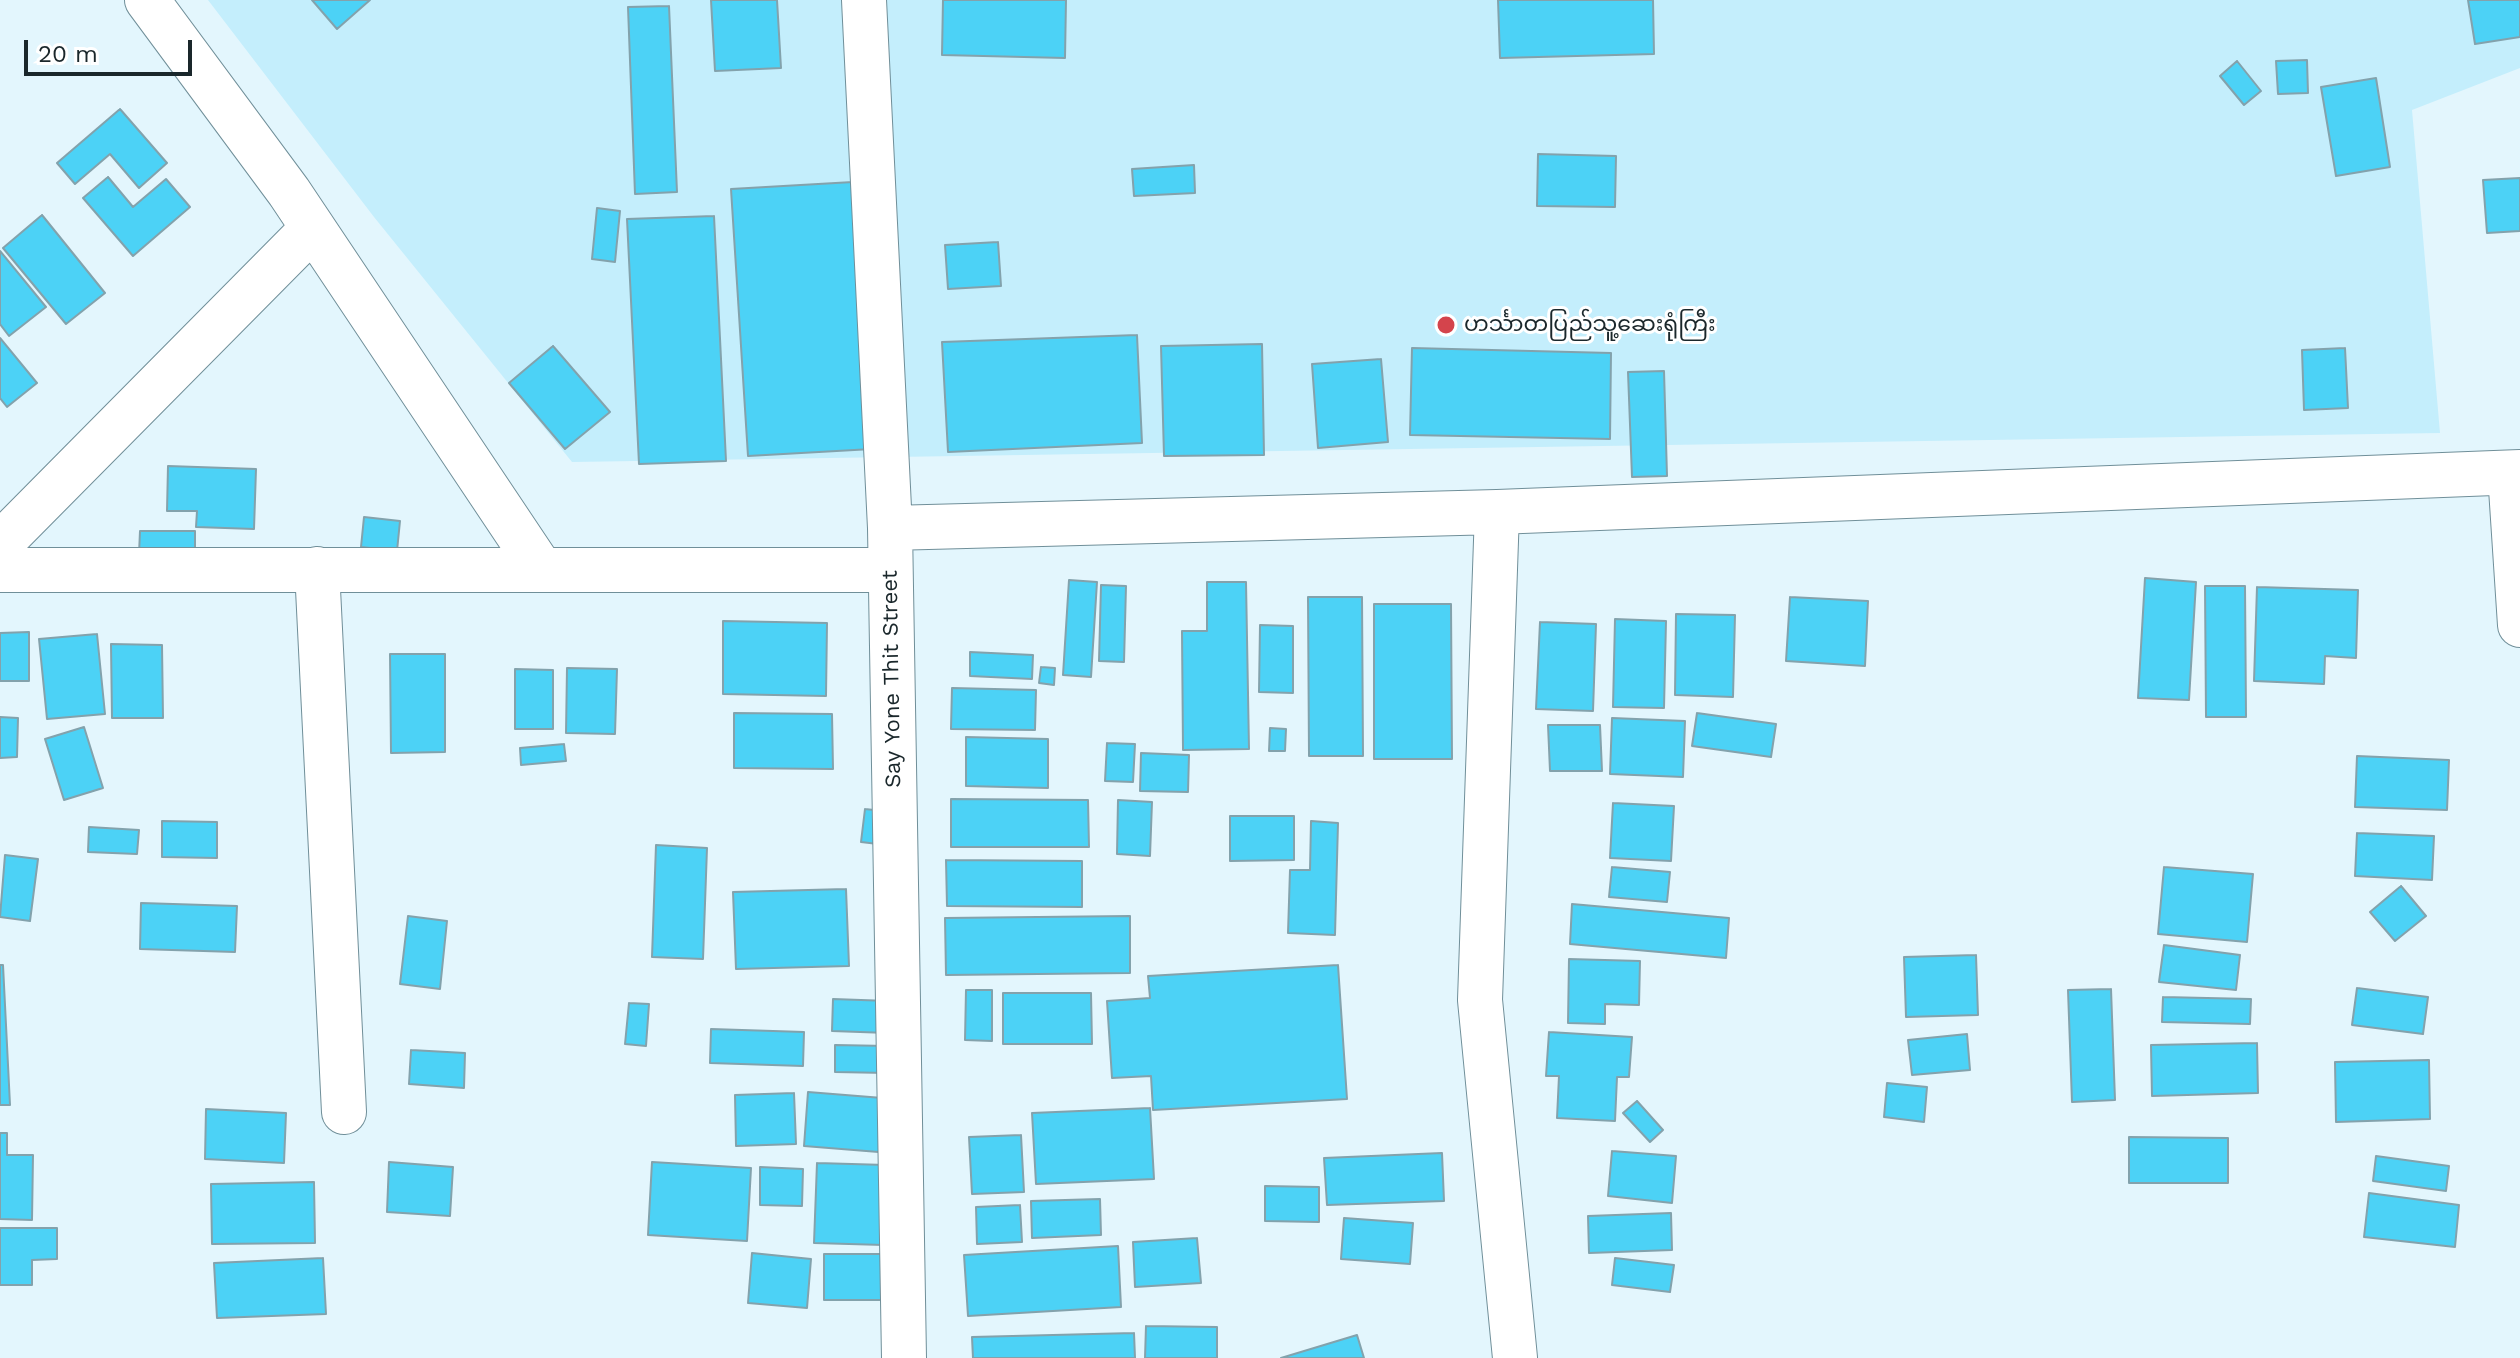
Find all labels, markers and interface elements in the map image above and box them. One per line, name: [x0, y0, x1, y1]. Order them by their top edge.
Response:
scale bar: [28, 24, 196, 74]
text: 20 m: [38, 40, 98, 68]
place label: ဟင်္သာတပြည်သူ့ဆေးရုံကြီး: [1464, 312, 1716, 338]
marker: ဟင်္သာတပြည်သူ့ဆေးရုံကြီး: [1435, 314, 1457, 336]
street label: Say Yone Thit Street: [877, 570, 907, 788]

